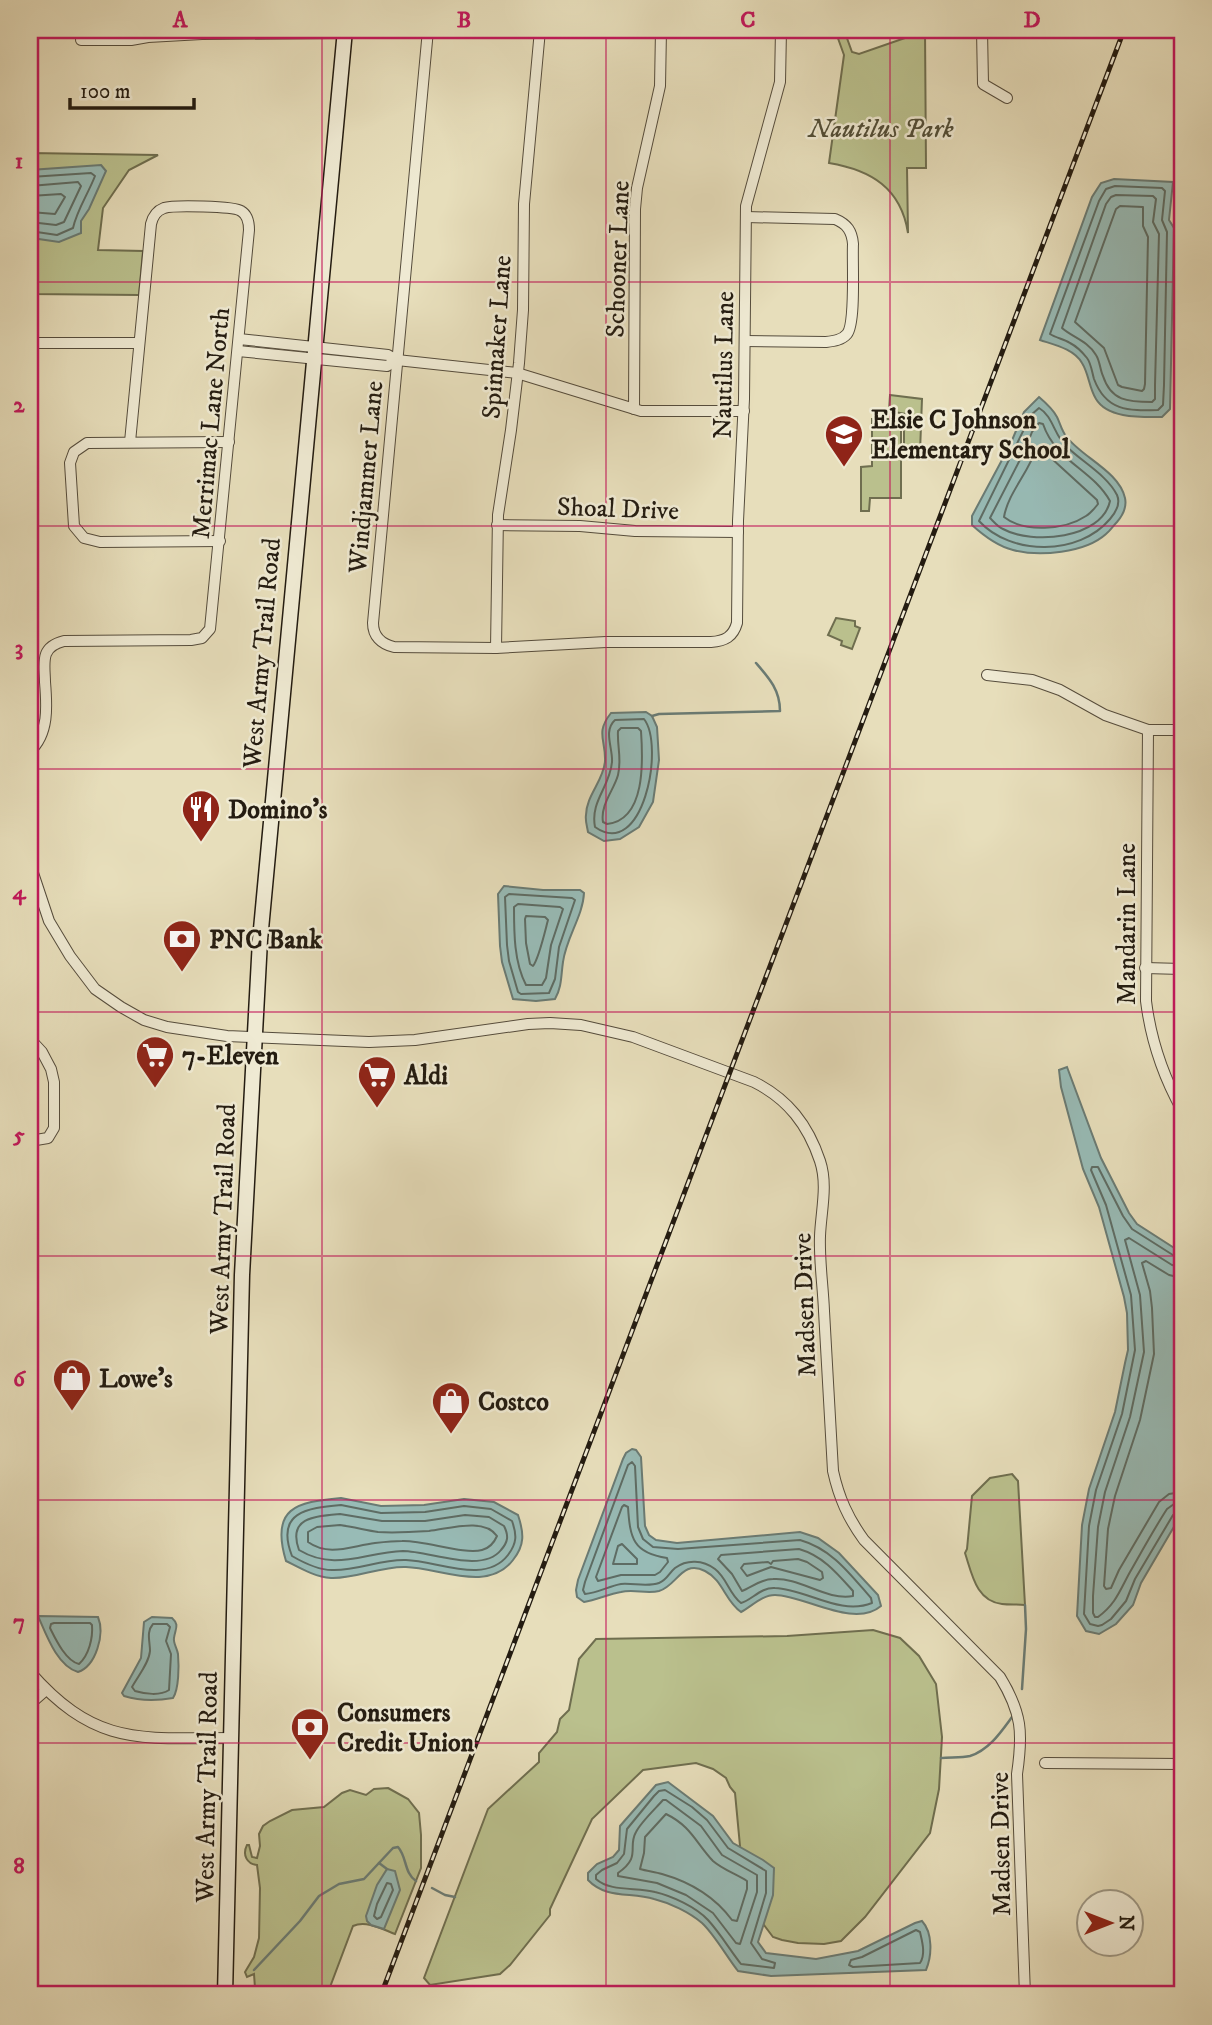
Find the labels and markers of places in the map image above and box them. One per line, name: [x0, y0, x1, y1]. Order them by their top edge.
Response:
place label: Elsie C Johnson Elementary School: [871, 404, 1071, 467]
school or university icon: Elsie C Johnson Elementary School: [823, 413, 865, 468]
restaurant icon: Domino's: [180, 788, 222, 843]
place label: Domino's: [228, 794, 328, 827]
bank icon: PNC Bank: [161, 918, 203, 973]
place label: PNC Bank: [209, 924, 323, 957]
supermarket icon: 7-Eleven: [134, 1034, 176, 1089]
place label: 7-Eleven: [182, 1040, 279, 1073]
supermarket icon: Aldi: [356, 1054, 398, 1109]
place label: Aldi: [403, 1060, 448, 1093]
shop icon: Lowe's: [51, 1357, 93, 1412]
place label: Lowe's: [99, 1363, 173, 1396]
shop icon: Costco: [430, 1380, 472, 1435]
place label: Costco: [478, 1386, 549, 1419]
place label: Consumers Credit Union: [337, 1697, 475, 1760]
bank icon: Consumers Credit Union: [289, 1706, 331, 1761]

